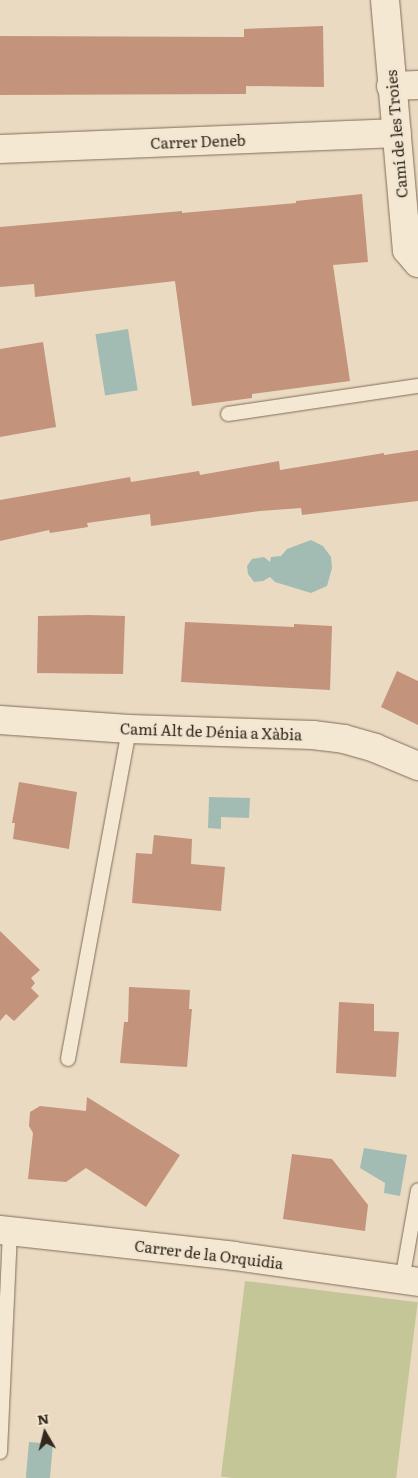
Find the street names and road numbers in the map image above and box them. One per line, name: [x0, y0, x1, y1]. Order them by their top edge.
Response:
street label: Camí de les Troies: [381, 69, 411, 199]
street label: Carrer Deneb: [150, 130, 246, 152]
street label: Camí Alt de Dénia a Xàbia: [120, 719, 302, 743]
street label: Carrer de la Orquidia: [133, 1236, 285, 1272]

